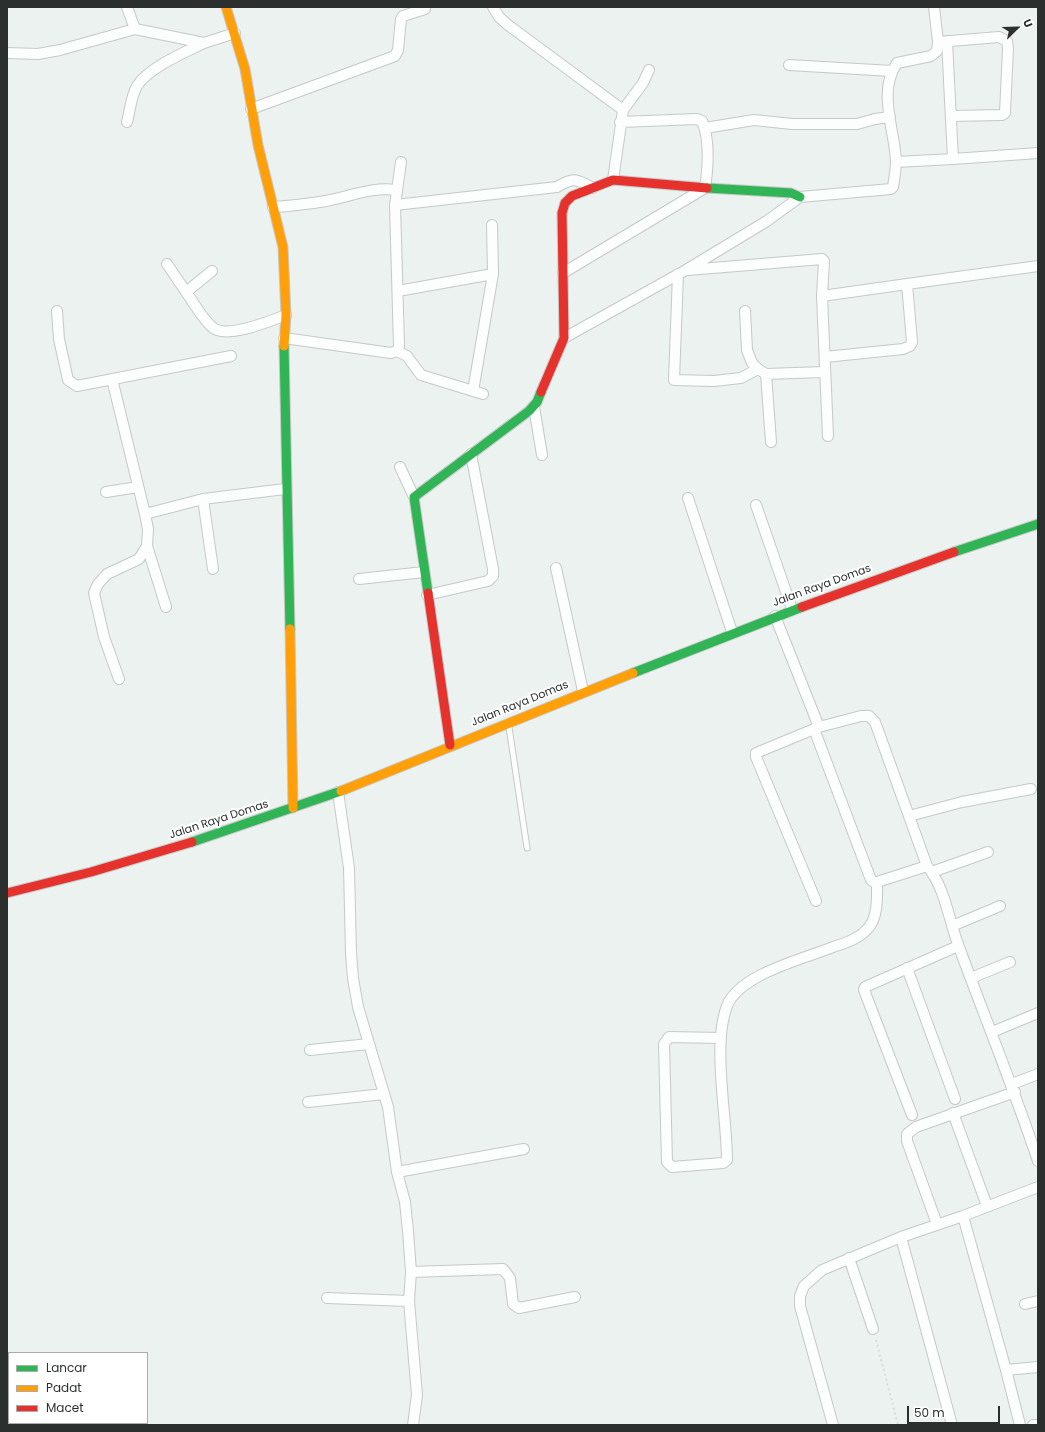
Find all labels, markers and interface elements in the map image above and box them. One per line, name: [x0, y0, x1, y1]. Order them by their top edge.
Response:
north arrow: [997, 8, 1037, 48]
text: U: [1019, 17, 1037, 30]
street label: Jalan Raya Domas: [771, 562, 873, 610]
street label: Jalan Raya Domas: [470, 679, 570, 729]
street label: Jalan Raya Domas: [168, 798, 270, 842]
legend: [8, 1352, 148, 1424]
text: Lancar: [46, 1359, 87, 1376]
text: Padat: [46, 1379, 82, 1396]
scale bar: [909, 1398, 1002, 1424]
text: Macet: [46, 1399, 84, 1416]
text: 50 m: [914, 1404, 945, 1421]

